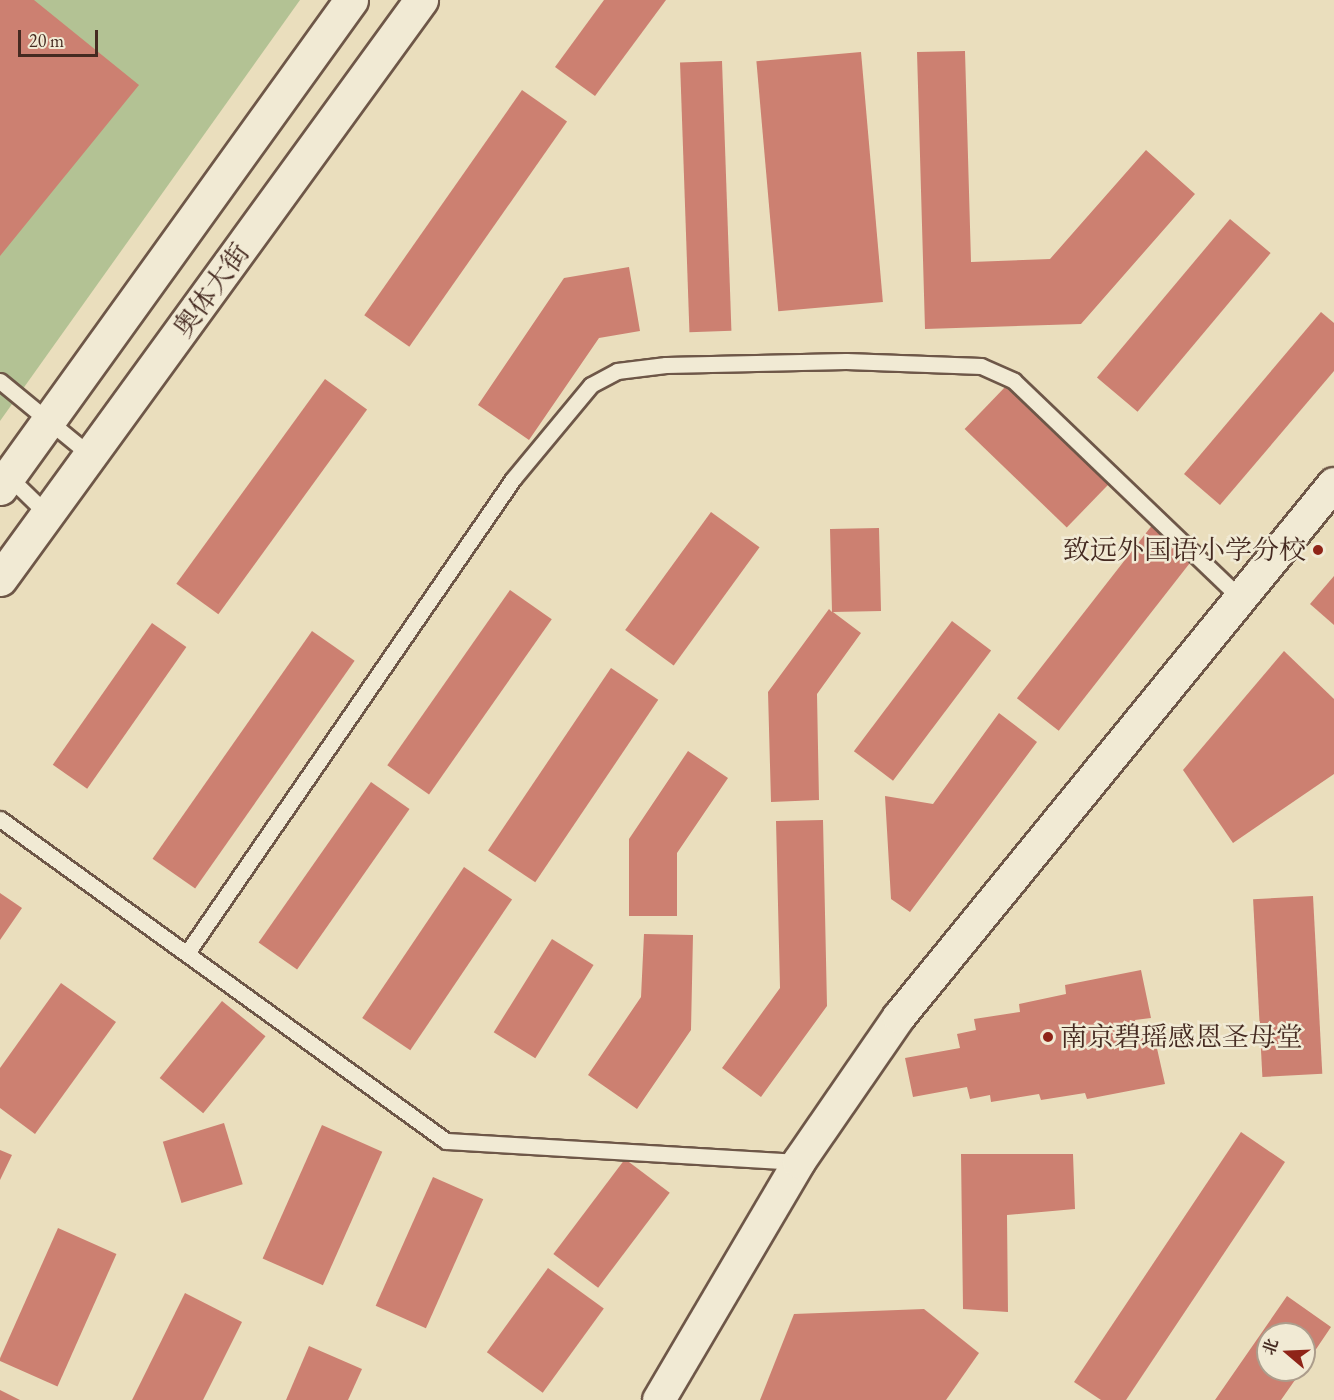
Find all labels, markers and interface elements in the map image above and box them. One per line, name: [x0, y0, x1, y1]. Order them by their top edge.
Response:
scale bar: [21, 18, 100, 56]
text: 20 m: [29, 29, 64, 52]
street label: 奥体大街: [166, 237, 256, 343]
place label: 致远外国语小学分校: [1063, 534, 1306, 566]
marker: 致远外国语小学分校: [1311, 543, 1325, 557]
place label: 南京碧瑶感恩圣母堂: [1060, 1021, 1303, 1053]
marker: 南京碧瑶感恩圣母堂: [1041, 1030, 1055, 1044]
north arrow: [1256, 1322, 1316, 1382]
text: 北: [1258, 1336, 1283, 1358]

